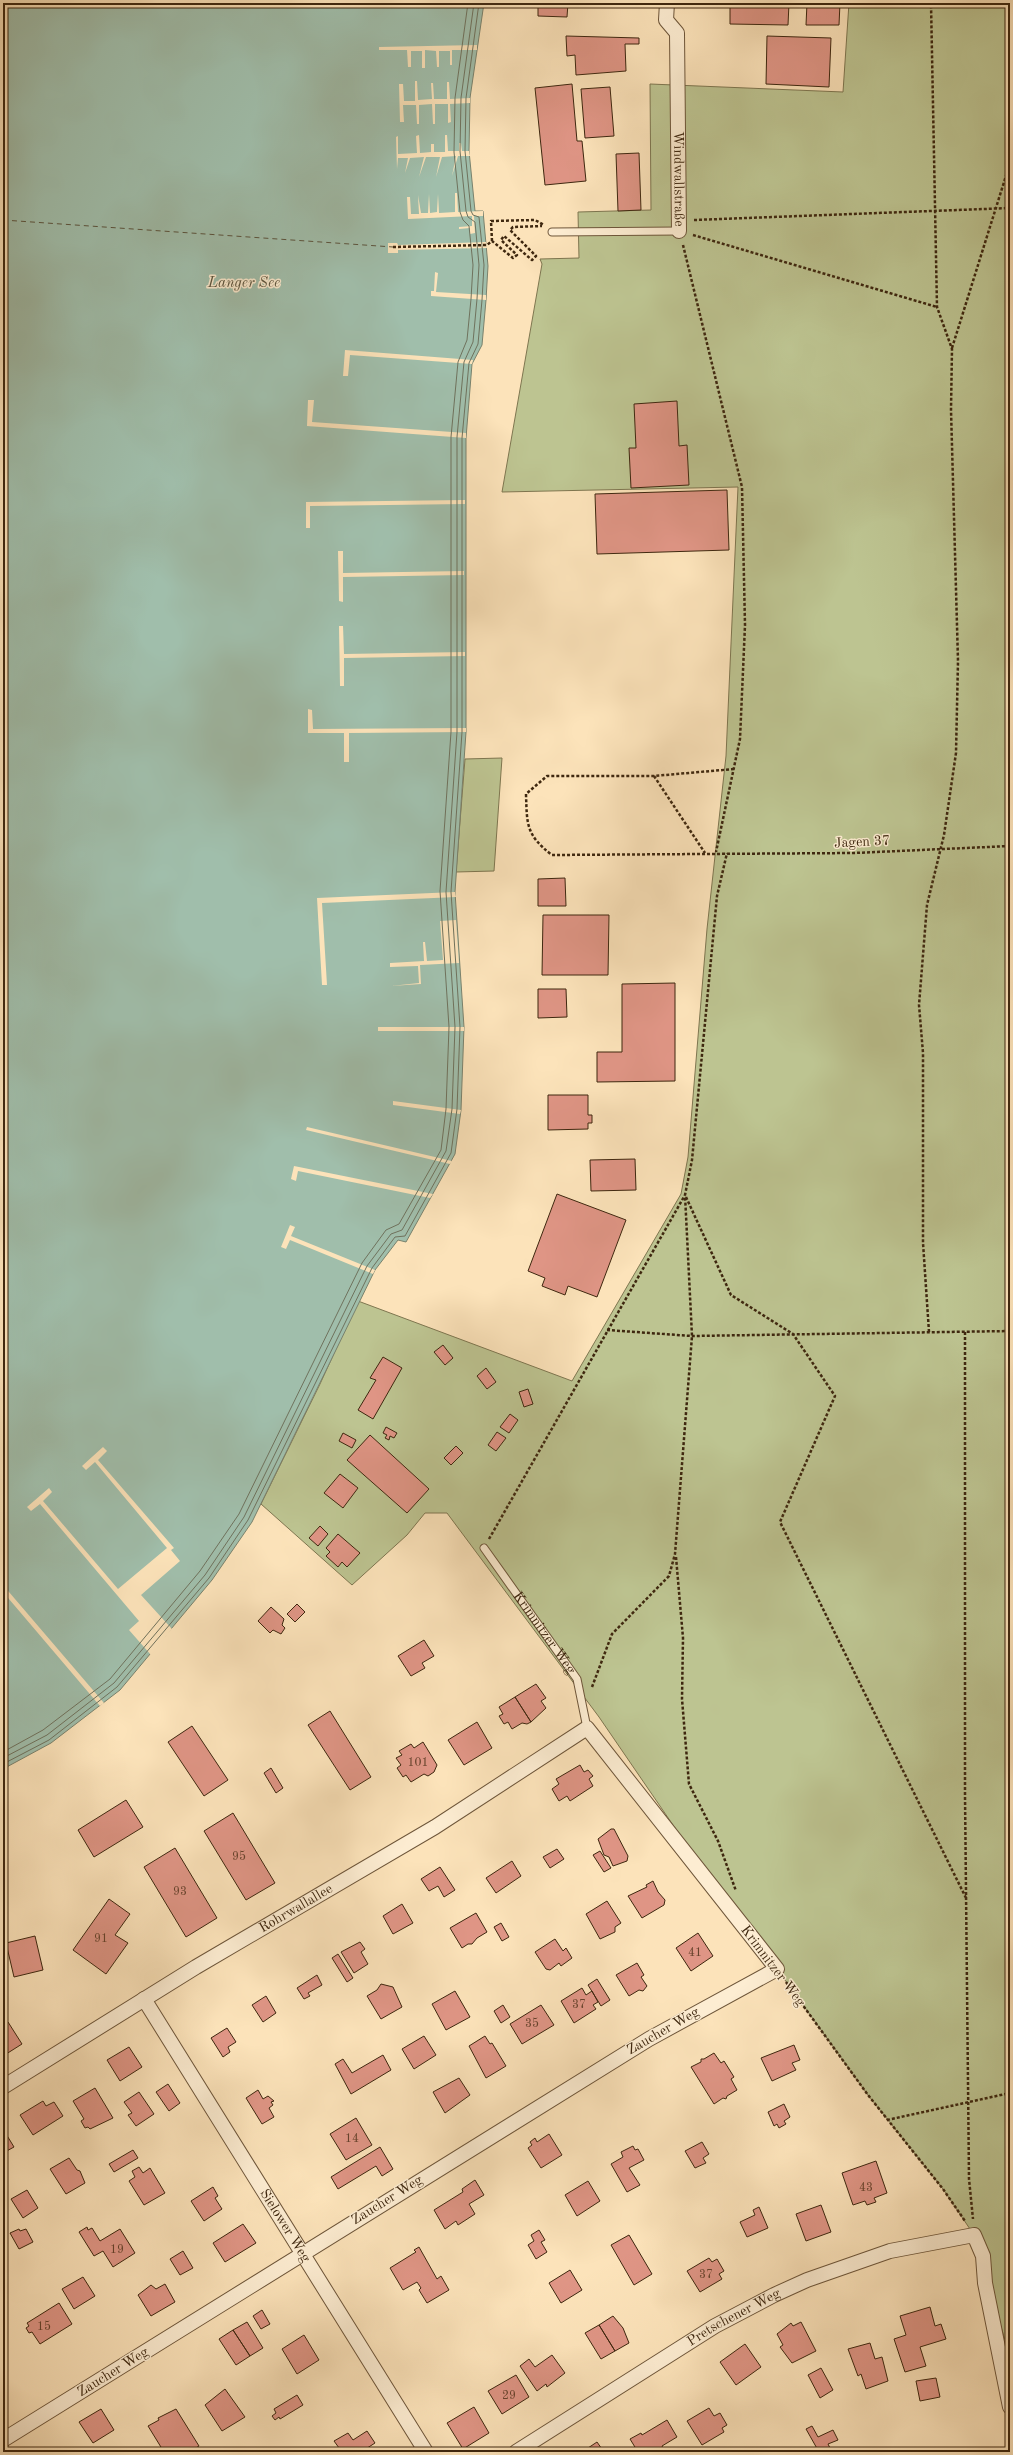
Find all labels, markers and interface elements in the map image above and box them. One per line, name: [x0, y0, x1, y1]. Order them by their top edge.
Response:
street label: Windwallstraße: [671, 131, 686, 227]
water label: Langer See: [207, 276, 280, 291]
street label: Jagen 37: [834, 834, 890, 850]
street label: Krimnitzer Weg: [510, 1589, 578, 1677]
house number: 101: [408, 1757, 428, 1769]
house number: 95: [232, 1850, 246, 1863]
street label: Rohrwallallee: [257, 1882, 335, 1935]
house number: 93: [173, 1886, 187, 1898]
street label: Krimnitzer Weg: [738, 1923, 808, 2009]
house number: 91: [94, 1933, 108, 1945]
house number: 41: [688, 1947, 702, 1959]
house number: 37: [572, 1999, 586, 2011]
street label: Zaucher Weg: [624, 2004, 702, 2057]
house number: 35: [525, 2017, 539, 2030]
house number: 14: [345, 2133, 359, 2145]
street label: Zaucher Weg: [349, 2172, 425, 2227]
house number: 43: [859, 2182, 873, 2194]
street label: Sielower Weg: [257, 2187, 313, 2265]
house number: 19: [110, 2244, 124, 2256]
house number: 37: [699, 2269, 713, 2281]
street label: Pretschener Weg: [685, 2286, 783, 2349]
house number: 15: [37, 2320, 51, 2333]
street label: Zaucher Weg: [75, 2344, 151, 2399]
house number: 29: [502, 2390, 516, 2402]

